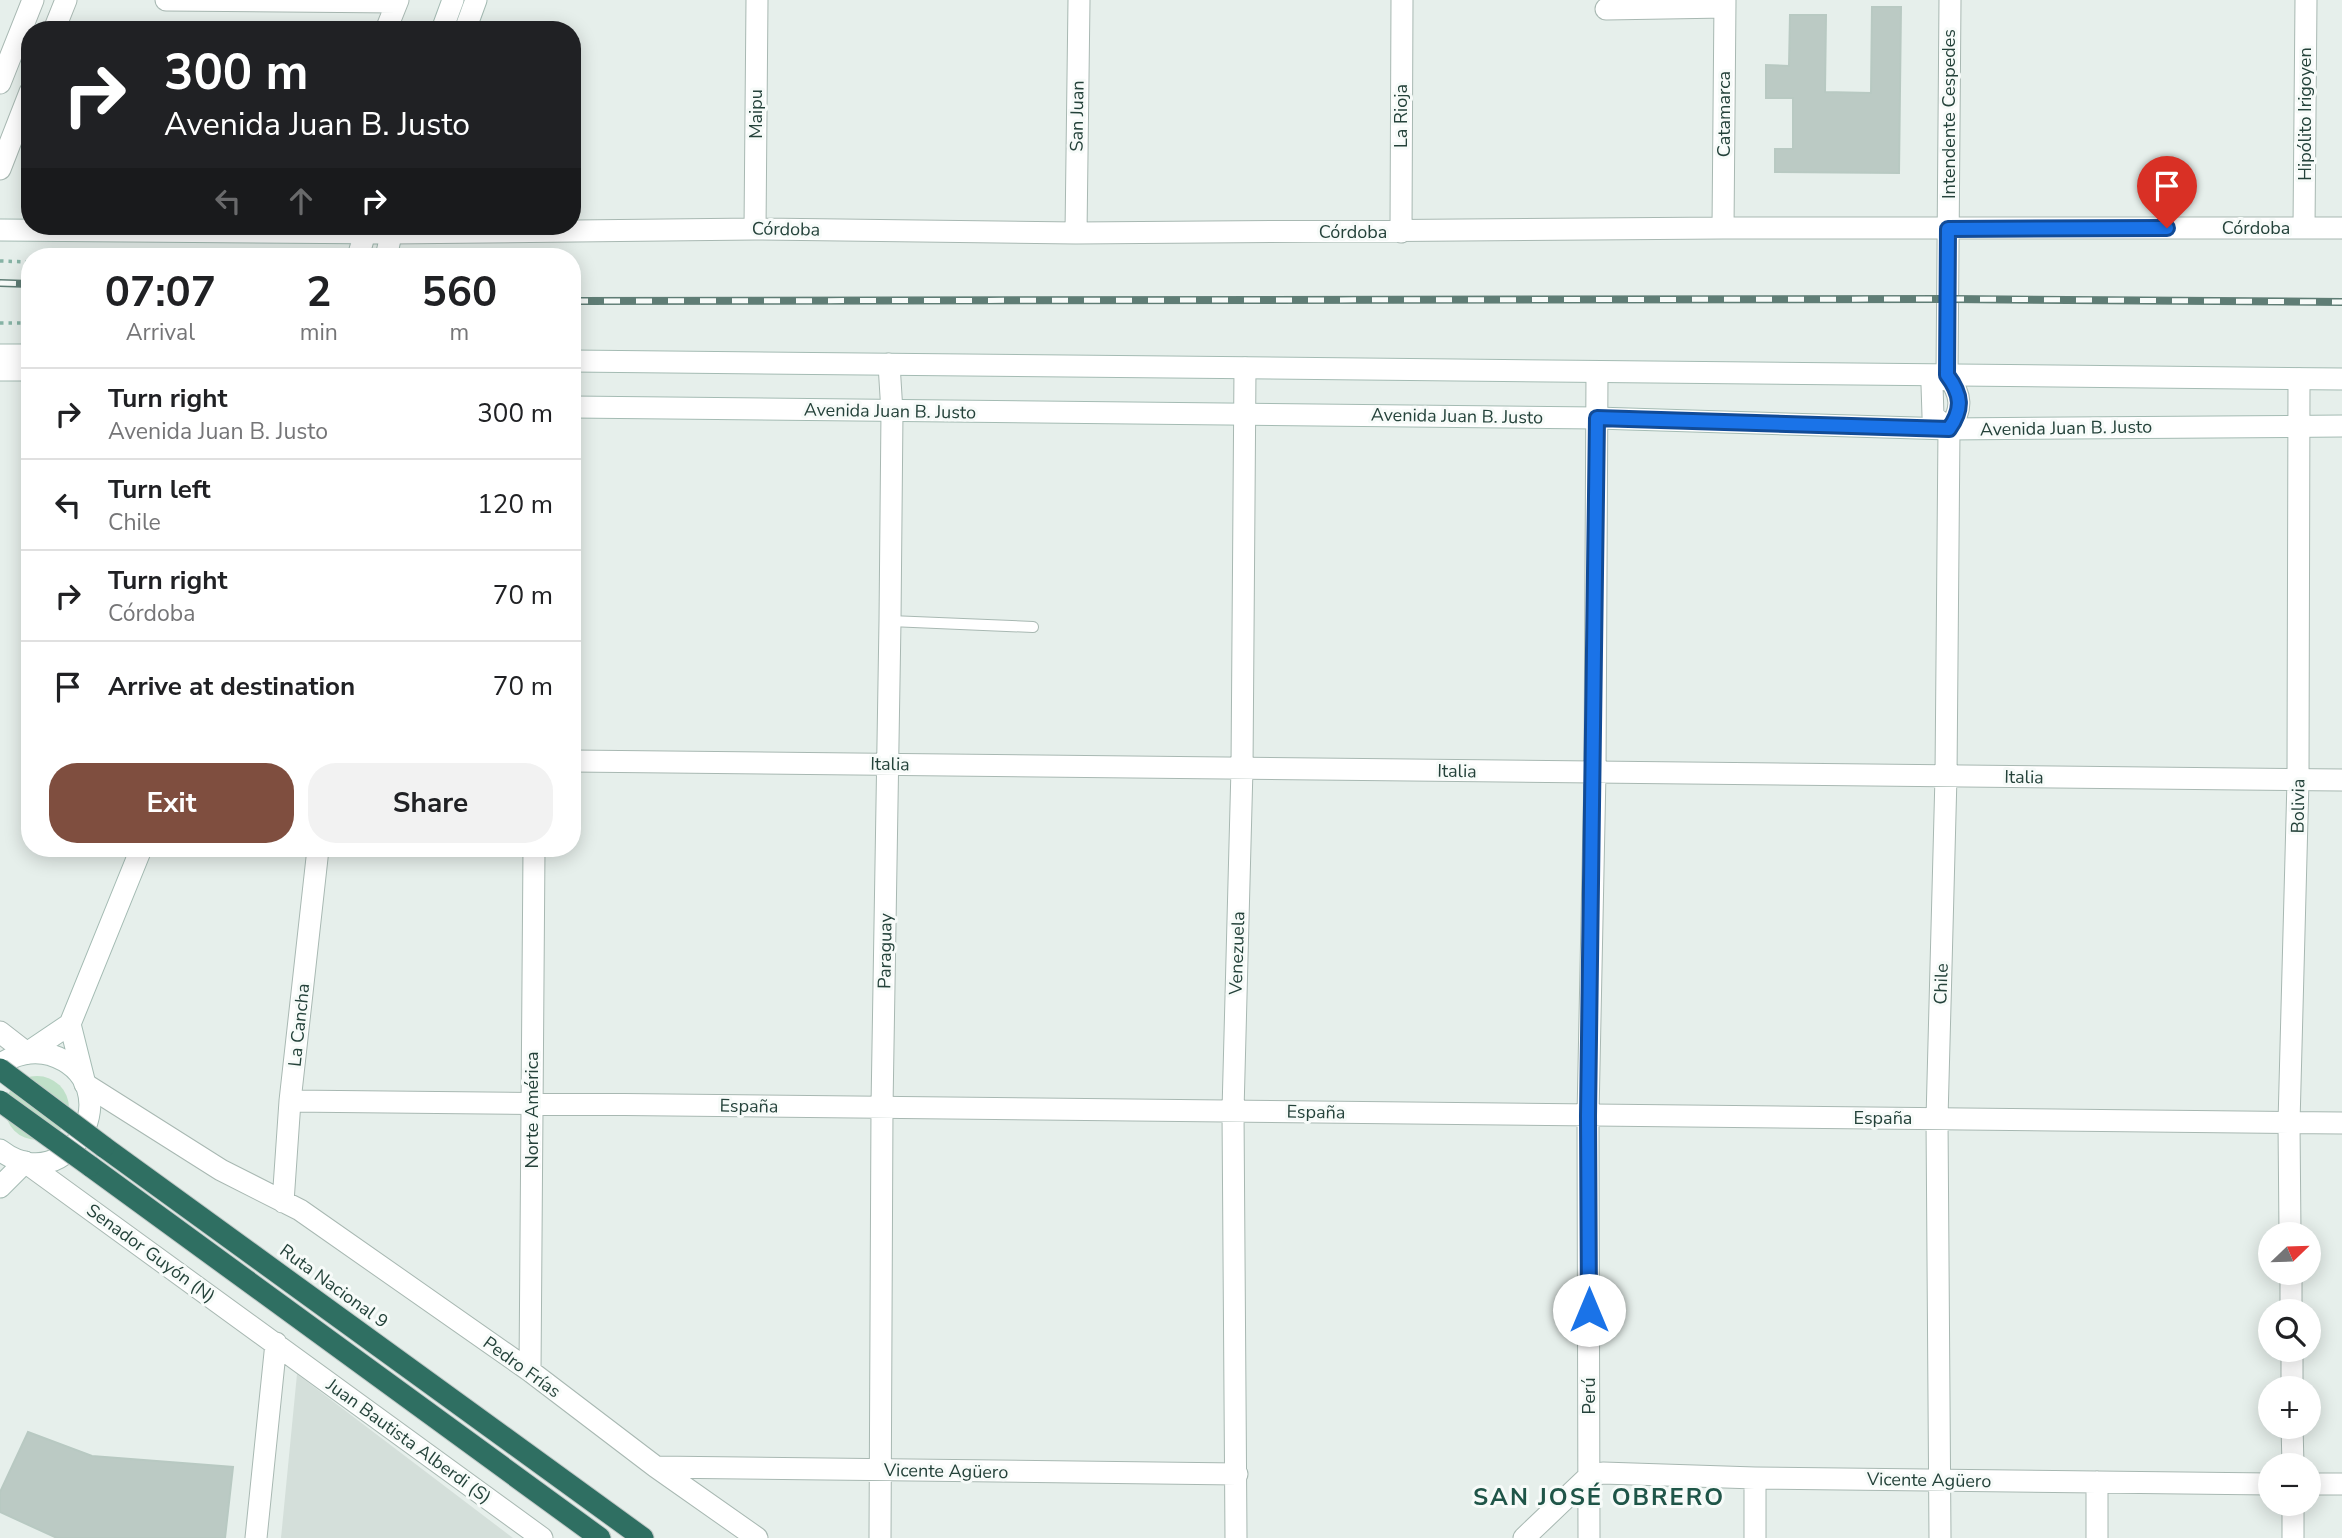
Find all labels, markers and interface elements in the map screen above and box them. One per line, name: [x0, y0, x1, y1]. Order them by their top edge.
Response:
street label: Intendente Cespedes: [1937, 29, 1961, 199]
text: 300 m: [164, 39, 308, 106]
street label: Hipólito Irigoyen: [2293, 47, 2317, 181]
icon: right: [49, 49, 140, 140]
street label: Catamarca: [1712, 71, 1736, 157]
street label: San Juan: [1064, 80, 1090, 152]
street label: La Rioja: [1389, 84, 1413, 148]
street label: Maipu: [744, 89, 768, 139]
text: Avenida Juan B. Justo: [164, 103, 470, 146]
pin: [2137, 156, 2197, 228]
icon: arrive: [2148, 167, 2186, 205]
icon: left: [209, 182, 247, 220]
icon: ahead: [282, 182, 320, 220]
icon: right: [355, 182, 393, 220]
street label: Córdoba: [752, 216, 820, 242]
street label: Córdoba: [2222, 216, 2290, 240]
street label: Córdoba: [1319, 220, 1387, 244]
text: 07:07: [105, 264, 216, 321]
text: 2: [306, 264, 331, 321]
text: 560: [422, 264, 497, 321]
text: Arrival: [126, 317, 195, 348]
text: min: [300, 317, 338, 348]
text: m: [450, 317, 469, 348]
text: Turn right: [108, 381, 227, 416]
icon: right: [49, 395, 87, 433]
text: 300 m: [477, 396, 553, 431]
street label: Avenida Juan B. Justo: [804, 397, 976, 425]
street label: Avenida Juan B. Justo: [1371, 402, 1543, 430]
street label: Avenida Juan B. Justo: [1980, 414, 2152, 442]
text: Avenida Juan B. Justo: [108, 416, 328, 447]
text: Turn left: [108, 472, 211, 507]
icon: left: [49, 486, 87, 524]
text: 120 m: [477, 487, 553, 522]
text: Chile: [108, 507, 161, 538]
text: Turn right: [108, 563, 227, 598]
icon: right: [49, 577, 87, 615]
text: 70 m: [493, 578, 553, 613]
text: Córdoba: [108, 598, 195, 629]
icon: arrive: [49, 668, 87, 706]
text: Arrive at destination: [108, 669, 355, 704]
text: 70 m: [493, 669, 553, 704]
street label: Italia: [870, 752, 910, 776]
street label: Italia: [1437, 759, 1477, 783]
button: Exit: [49, 763, 294, 843]
button: Share: [308, 763, 553, 843]
street label: Italia: [2004, 765, 2044, 789]
street label: Bolivia: [2286, 778, 2310, 834]
street label: Venezuela: [1224, 911, 1250, 996]
street label: Paraguay: [872, 912, 898, 989]
street label: Chile: [1928, 963, 1954, 1005]
street label: La Cancha: [283, 982, 315, 1068]
street label: Norte América: [520, 1051, 544, 1169]
street label: España: [719, 1093, 779, 1119]
street label: España: [1286, 1099, 1346, 1125]
street label: España: [1854, 1106, 1912, 1130]
street label: Senador Guyón (N): [82, 1198, 220, 1308]
north arrow: [2258, 1222, 2320, 1284]
map controls: [2258, 1222, 2321, 1516]
street label: Ruta Nacional 9: [275, 1239, 393, 1333]
position arrow: [1552, 1273, 1626, 1347]
button: search: [2258, 1299, 2321, 1362]
street label: Pedro Frías: [478, 1331, 566, 1403]
street label: Juan Bautista Alberdi (S): [321, 1372, 496, 1509]
button: +: [2258, 1376, 2321, 1439]
street label: Perú: [1577, 1377, 1601, 1415]
button: −: [2258, 1453, 2321, 1516]
street label: Vicente Agüero: [883, 1458, 1008, 1484]
street label: Vicente Agüero: [1866, 1467, 1991, 1493]
district label: SAN JOSÉ OBRERO: [1473, 1481, 1725, 1513]

